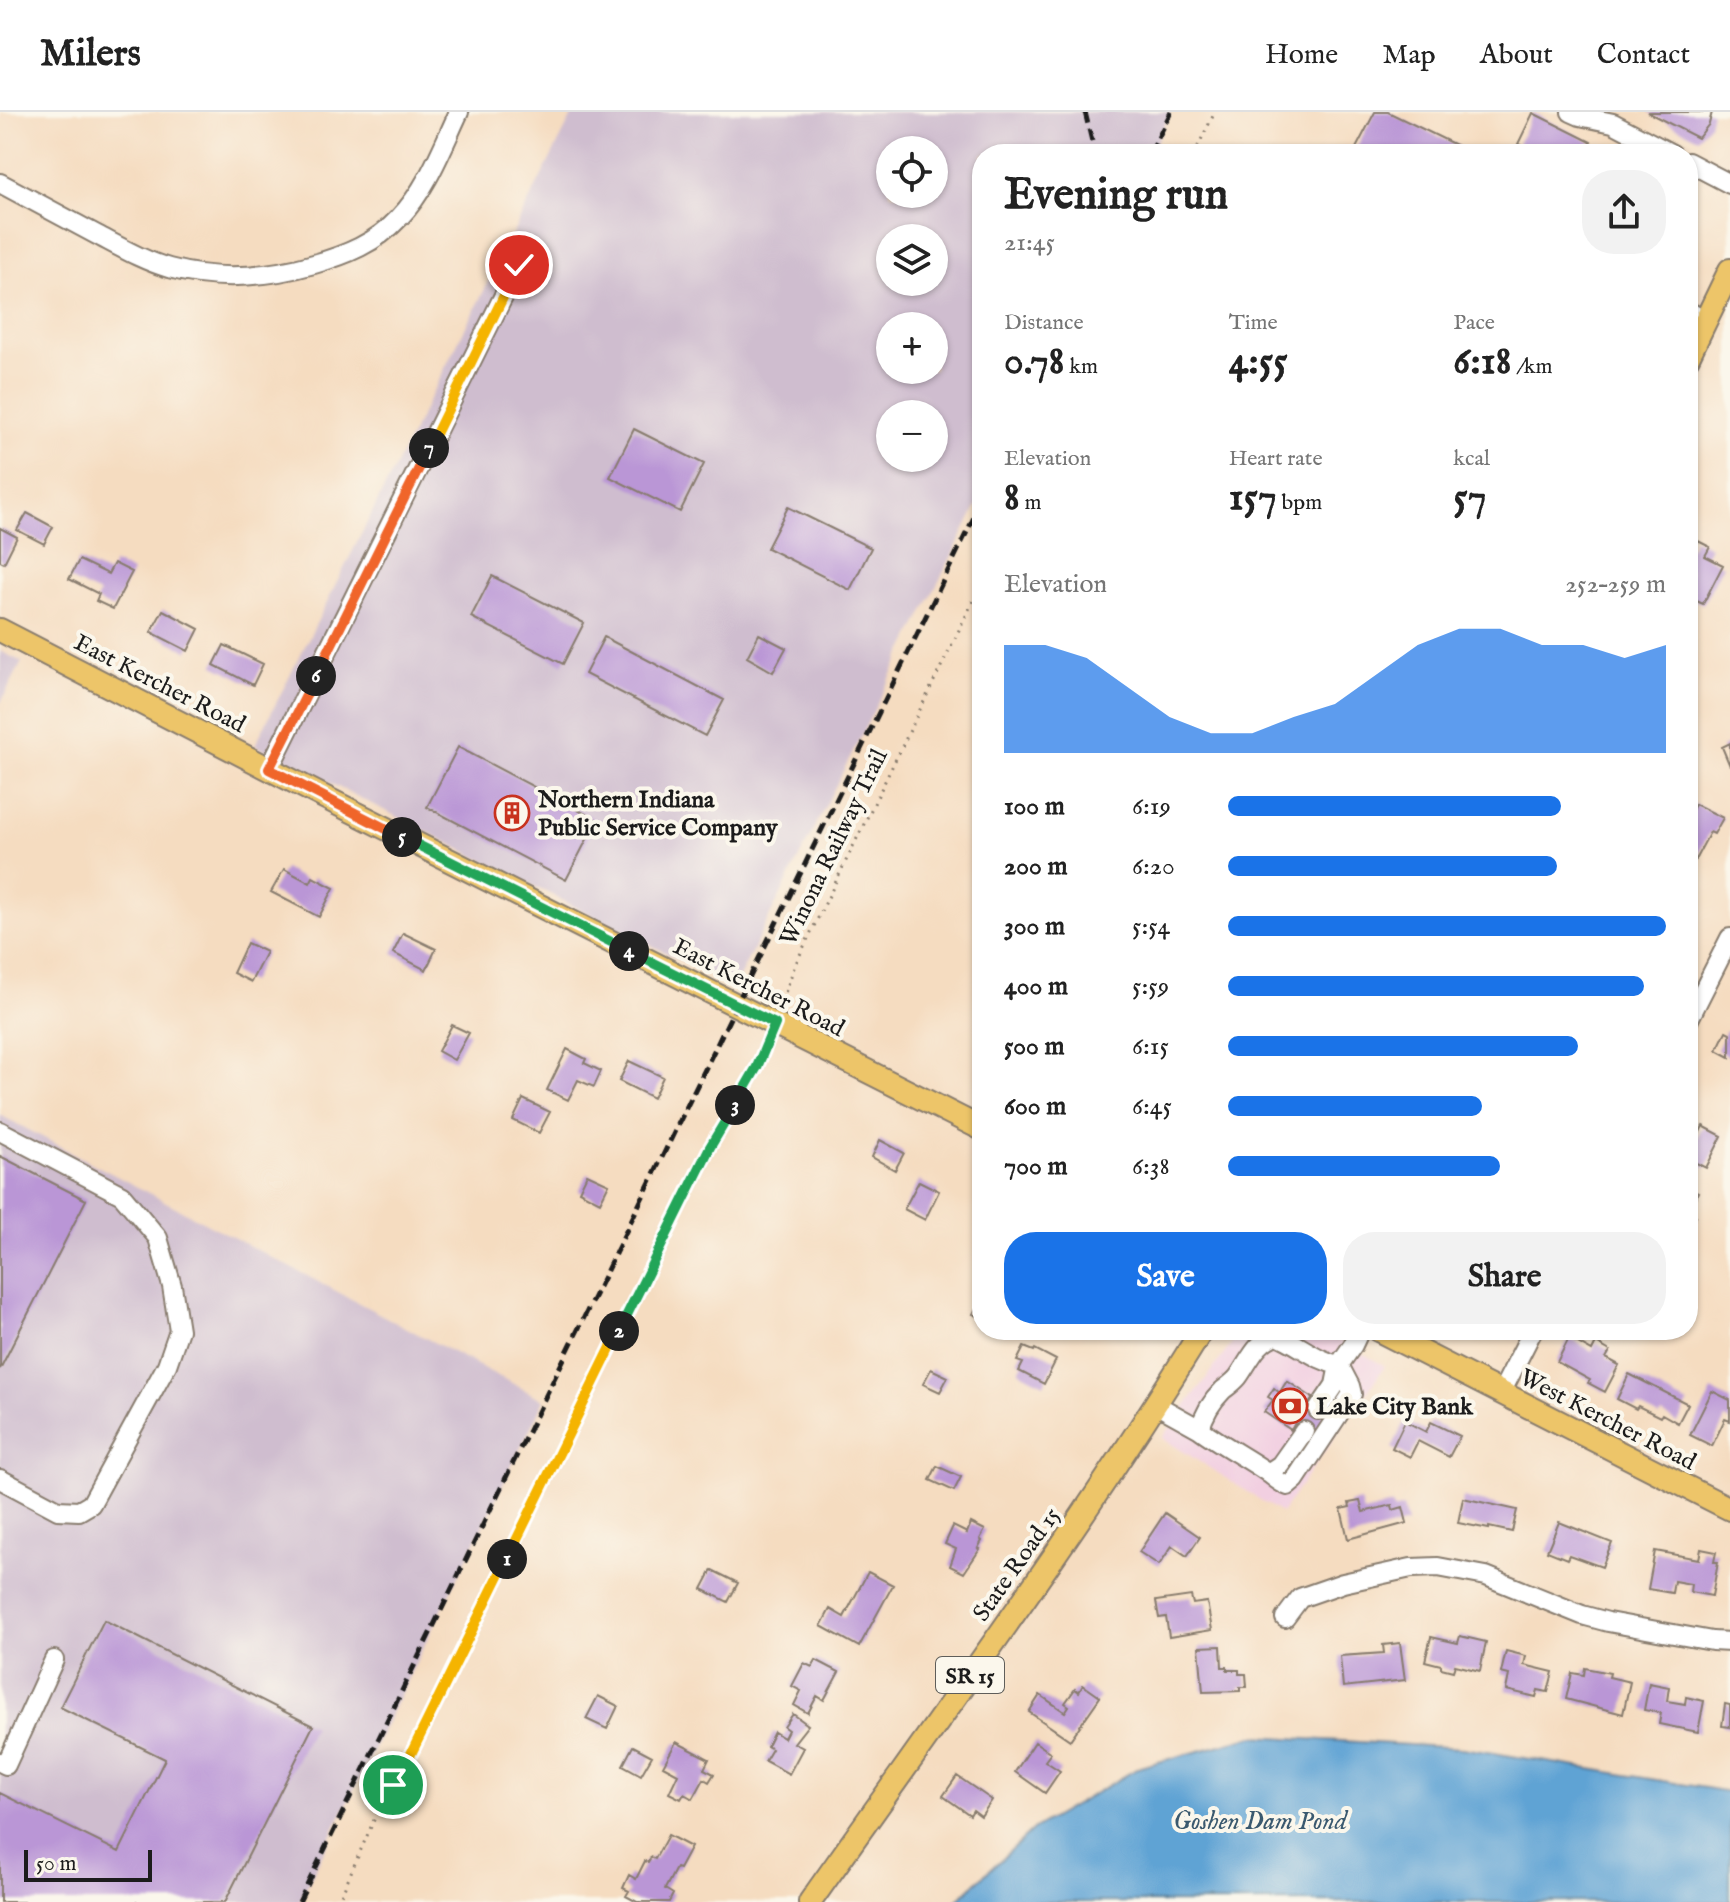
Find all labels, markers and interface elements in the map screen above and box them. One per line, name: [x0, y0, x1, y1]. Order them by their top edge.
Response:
text: Milers: [40, 31, 141, 79]
text: Home: [1265, 38, 1338, 73]
text: Map: [1382, 38, 1436, 73]
text: About: [1480, 38, 1553, 73]
text: Contact: [1597, 38, 1690, 73]
map controls: [876, 136, 948, 472]
button: locate: [876, 136, 948, 208]
text: Evening run: [1004, 168, 1228, 224]
button: share: [1582, 170, 1666, 254]
button: layers: [876, 224, 948, 296]
text: 21:45: [1004, 226, 1055, 259]
pin: [485, 231, 553, 299]
icon: check: [497, 243, 541, 287]
text: Distance: [1004, 309, 1084, 337]
text: Time: [1229, 309, 1278, 337]
text: Pace: [1453, 309, 1495, 337]
button: +: [876, 312, 948, 384]
text: 0.78: [1004, 337, 1065, 388]
text: 4:55: [1229, 337, 1288, 388]
text: 6:18: [1453, 337, 1511, 388]
text: km: [1065, 353, 1098, 381]
text: /km: [1511, 353, 1552, 381]
button: −: [876, 400, 948, 472]
pin: 7: [409, 428, 449, 468]
text: 7: [424, 434, 434, 462]
text: Elevation: [1004, 445, 1091, 473]
text: Heart rate: [1229, 445, 1323, 473]
text: kcal: [1453, 445, 1490, 473]
text: 8: [1004, 473, 1020, 524]
text: 157: [1229, 473, 1277, 524]
text: 57: [1453, 473, 1487, 524]
text: m: [1020, 489, 1041, 517]
text: bpm: [1277, 489, 1322, 517]
text: Elevation: [1004, 568, 1107, 601]
text: 252–259 m: [1565, 568, 1666, 601]
street label: East Kercher Road: [68, 628, 250, 741]
pin: 6: [296, 656, 336, 696]
text: 6: [311, 662, 321, 690]
street label: Winona Railway Trail: [773, 744, 896, 951]
place label: Northern Indiana Public Service Company: [537, 785, 779, 844]
text: 100 m: [1004, 790, 1065, 823]
text: 6:19: [1132, 790, 1171, 823]
building icon: Northern Indiana Public Service Company: [493, 794, 531, 832]
pin: 5: [382, 817, 422, 857]
text: 5: [398, 823, 406, 851]
text: 200 m: [1004, 850, 1068, 883]
text: 6:20: [1132, 850, 1175, 883]
text: 300 m: [1004, 910, 1065, 943]
text: 5:54: [1132, 910, 1170, 943]
pin: 4: [609, 931, 649, 971]
street label: East Kercher Road: [667, 932, 849, 1045]
text: 4: [624, 937, 634, 965]
text: 400 m: [1004, 970, 1068, 1003]
text: 5:59: [1132, 970, 1169, 1003]
text: 500 m: [1004, 1030, 1065, 1063]
text: 6:15: [1132, 1030, 1169, 1063]
pin: 3: [715, 1085, 755, 1125]
text: 600 m: [1004, 1090, 1066, 1123]
text: 6:45: [1132, 1090, 1172, 1123]
text: 3: [731, 1091, 739, 1119]
text: 700 m: [1004, 1150, 1067, 1183]
text: 6:38: [1132, 1150, 1170, 1183]
button: Save: [1004, 1232, 1327, 1324]
button: Share: [1343, 1232, 1666, 1324]
pin: 2: [599, 1311, 639, 1351]
text: 2: [614, 1317, 624, 1345]
street label: West Kercher Road: [1514, 1362, 1701, 1478]
bank icon: Lake City Bank: [1271, 1387, 1309, 1425]
place label: Lake City Bank: [1316, 1392, 1474, 1423]
street label: State Road 15: [967, 1501, 1068, 1628]
pin: 1: [487, 1539, 527, 1579]
text: 1: [503, 1545, 511, 1573]
road number: SR 15: [936, 1657, 1004, 1693]
pin: [359, 1751, 427, 1819]
icon: arrive: [371, 1763, 415, 1807]
water label: Goshen Dam Pond: [1173, 1805, 1349, 1838]
scale bar: [24, 1846, 152, 1882]
text: 50 m: [36, 1850, 77, 1878]

